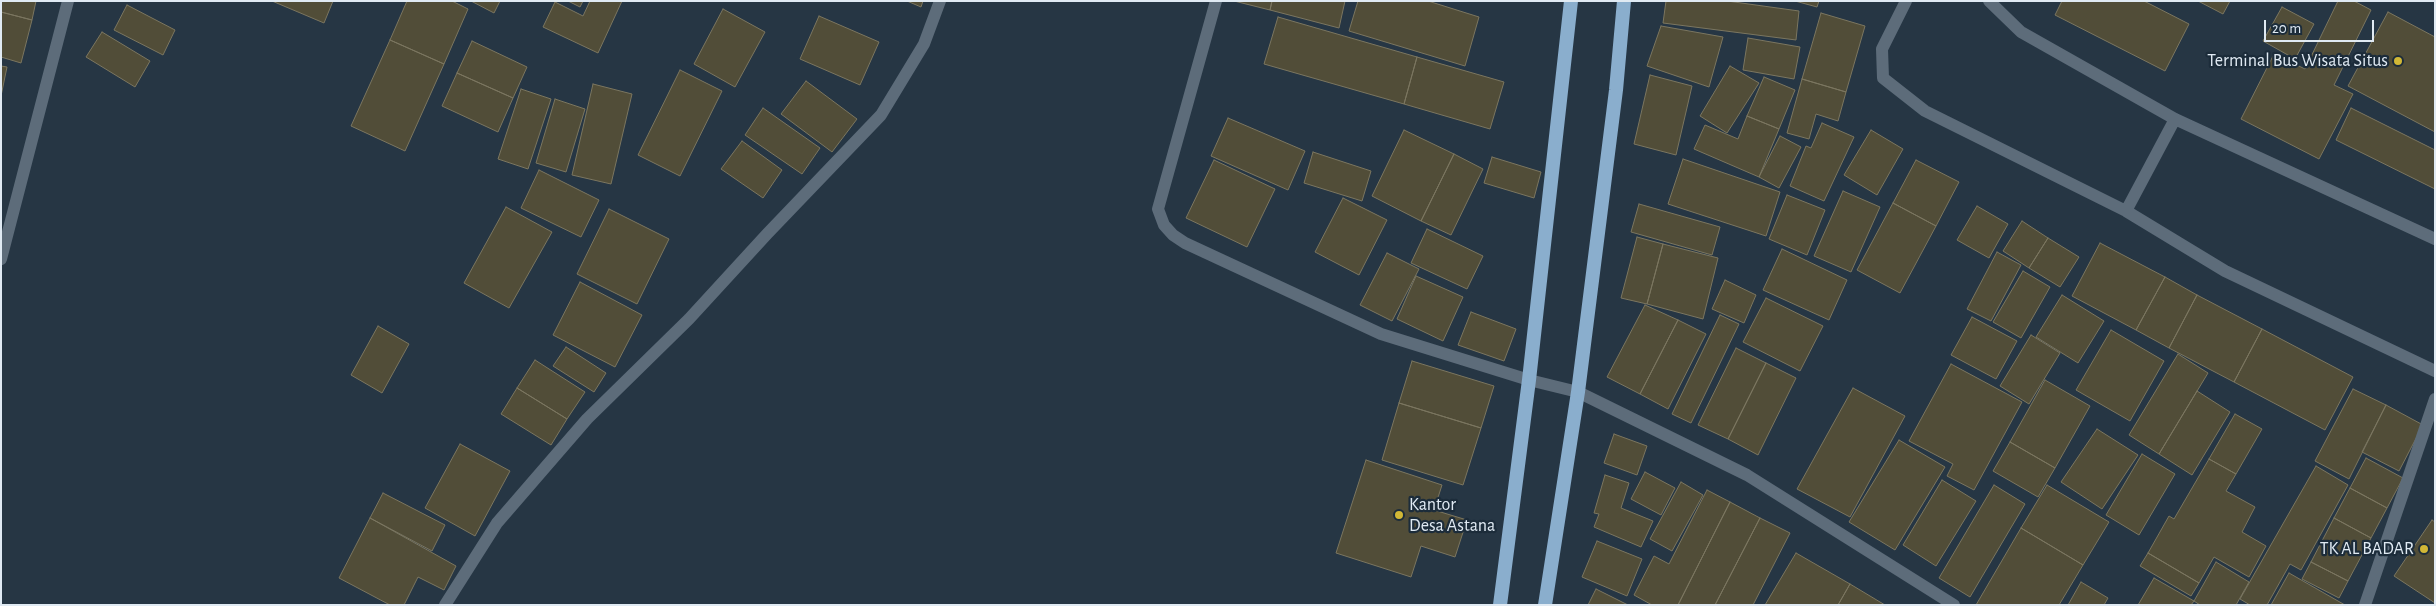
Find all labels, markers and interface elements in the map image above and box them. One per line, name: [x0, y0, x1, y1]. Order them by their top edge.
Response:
scale bar: [2266, 10, 2376, 42]
text: 20 m: [2272, 21, 2301, 36]
place label: Terminal Bus Wisata Situs: [2207, 50, 2388, 72]
marker: Terminal Bus Wisata Situs: [2392, 55, 2404, 67]
place label: Kantor Desa Astana: [1409, 494, 1495, 536]
marker: Kantor Desa Astana: [1393, 509, 1405, 521]
place label: TK AL BADAR: [2320, 538, 2414, 560]
marker: TK AL BADAR: [2418, 543, 2430, 555]

